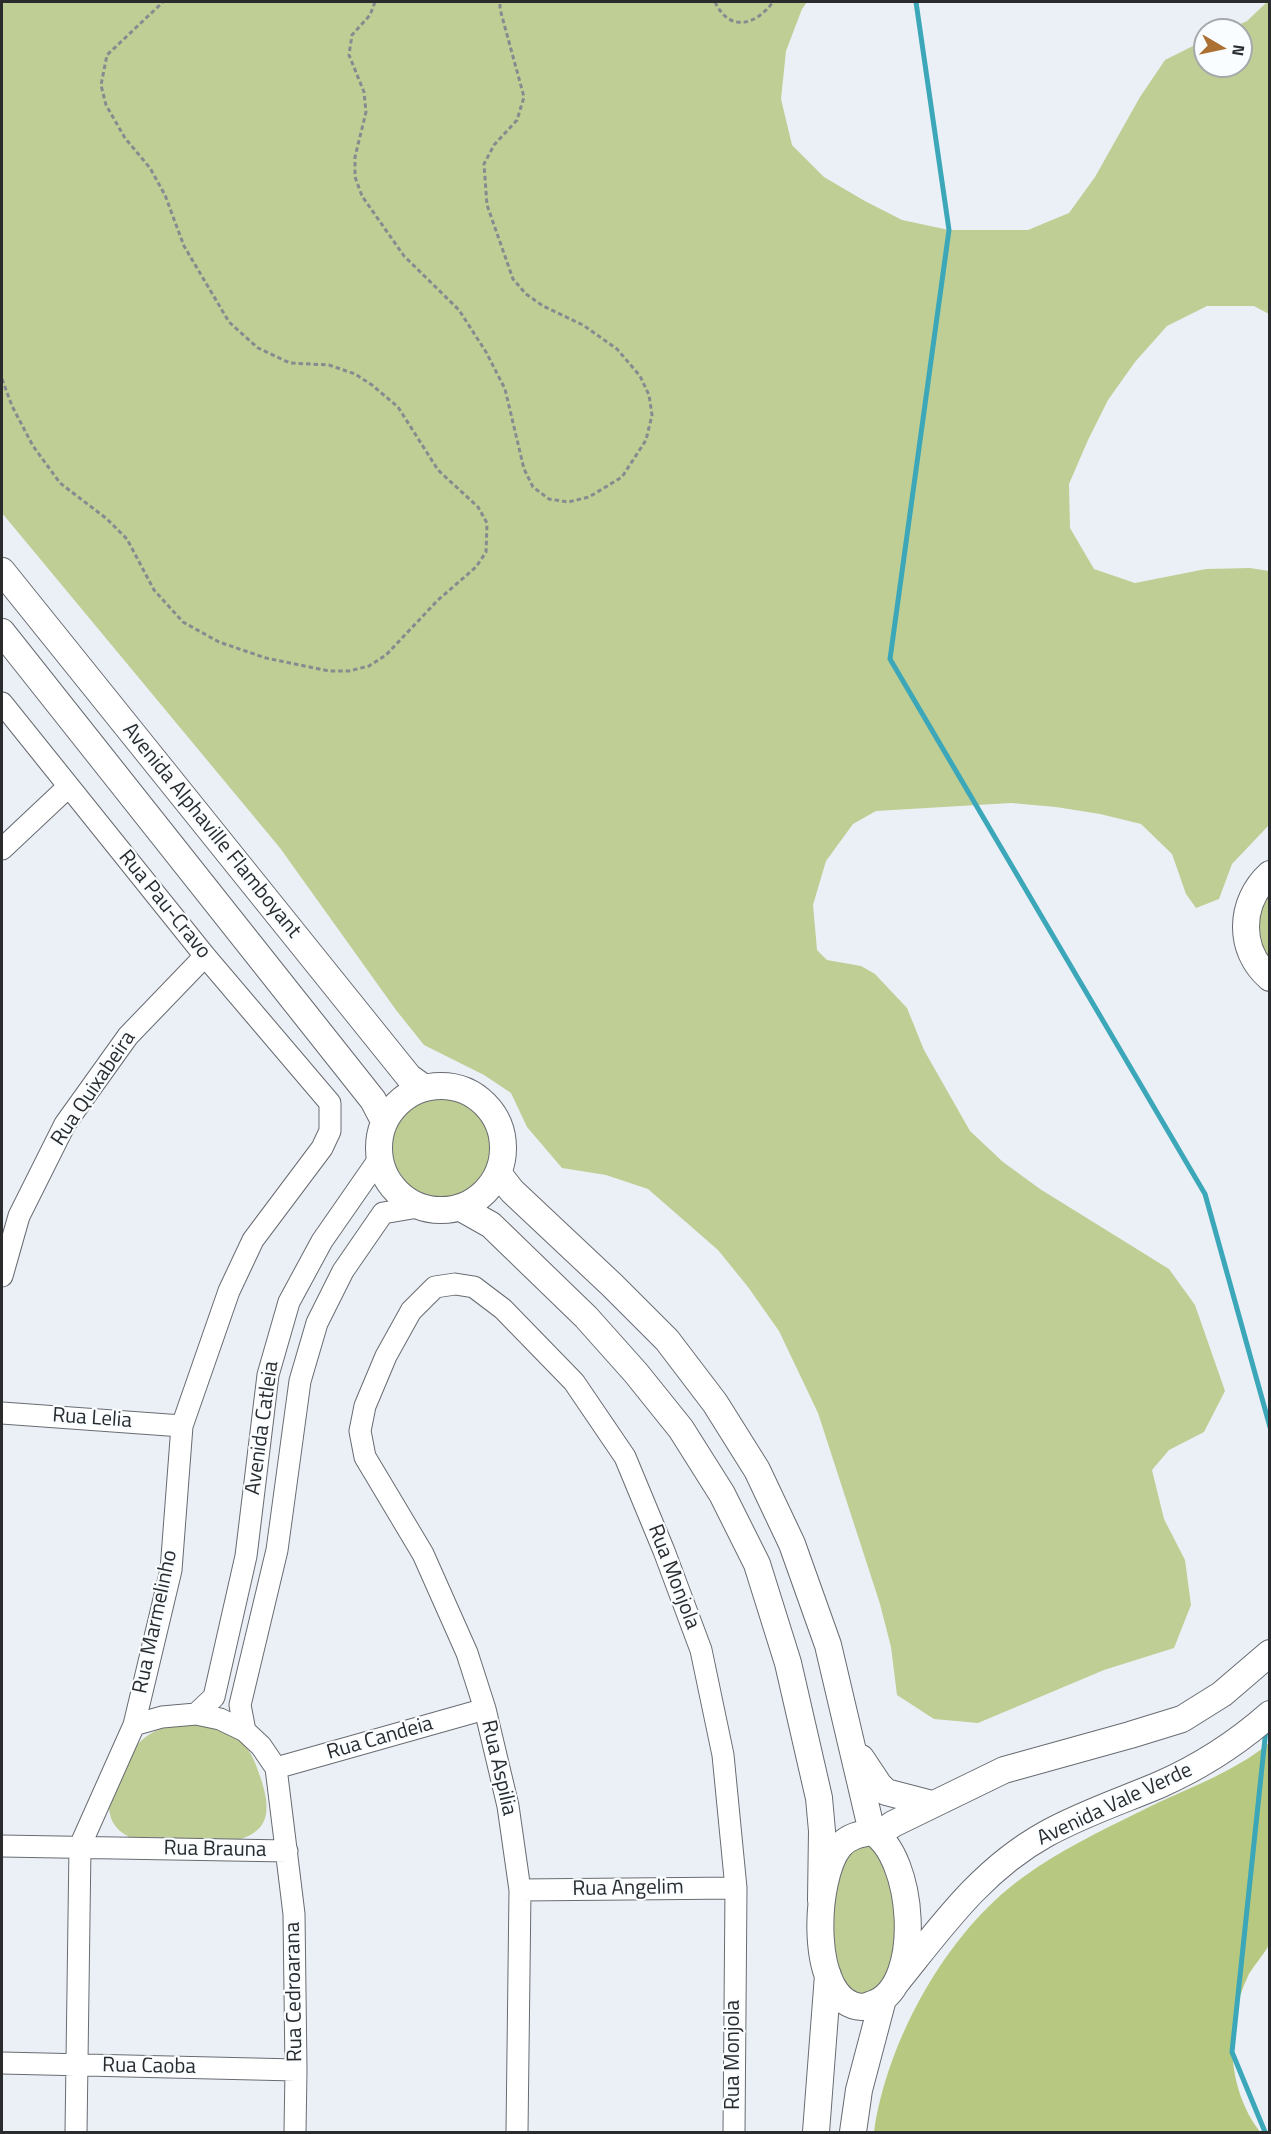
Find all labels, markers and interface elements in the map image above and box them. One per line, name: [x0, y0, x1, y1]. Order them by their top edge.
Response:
north arrow: [1193, 18, 1253, 78]
text: N: [1226, 43, 1252, 58]
street label: Avenida Alphaville Flamboyant: [116, 718, 306, 944]
street label: Rua Pau-Cravo: [113, 846, 215, 964]
street label: Rua Quixabeira: [46, 1027, 142, 1151]
street label: Avenida Catleia: [241, 1360, 285, 1496]
street label: Rua Lelia: [51, 1404, 133, 1434]
street label: Rua Monjola: [642, 1521, 704, 1633]
street label: Rua Marmelinho: [129, 1548, 183, 1696]
street label: Rua Candeia: [324, 1712, 436, 1766]
street label: Rua Aspilia: [475, 1718, 521, 1818]
street label: Avenida Vale Verde: [1034, 1758, 1196, 1852]
street label: Rua Brauna: [163, 1837, 267, 1863]
street label: Rua Angelim: [572, 1875, 684, 1903]
street label: Rua Cedroarana: [281, 1922, 309, 2062]
street label: Rua Monjola: [721, 2000, 747, 2110]
street label: Rua Caoba: [102, 2054, 196, 2080]

